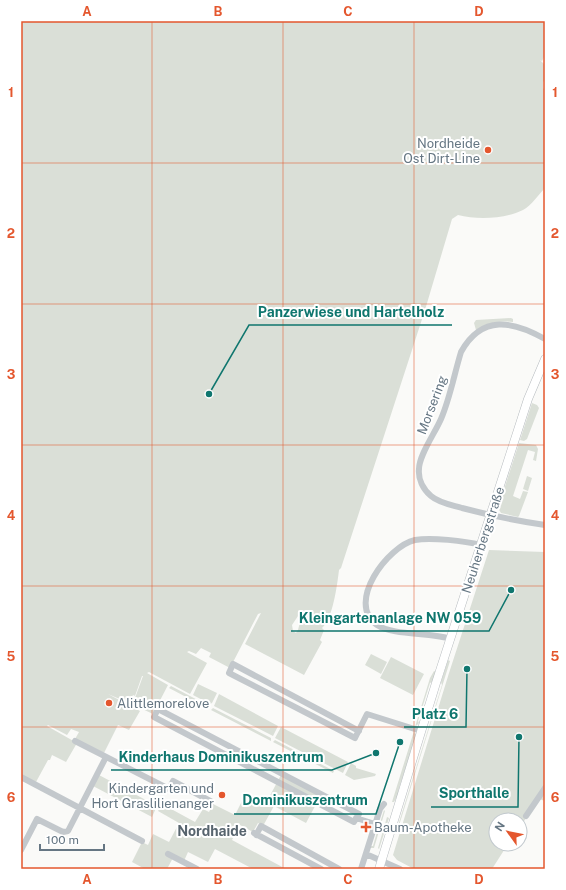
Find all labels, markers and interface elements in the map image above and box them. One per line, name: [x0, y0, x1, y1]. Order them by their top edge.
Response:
text: A: [82, 4, 92, 19]
text: B: [214, 4, 223, 19]
text: C: [343, 4, 353, 19]
text: D: [474, 4, 484, 19]
text: 1: [8, 85, 14, 100]
text: 1: [552, 85, 558, 100]
place label: Nordheide Ost Dirt-Line: [403, 136, 480, 166]
marker: Nordheide Ost Dirt-Line: [483, 145, 493, 155]
text: 2: [7, 226, 15, 241]
text: 2: [551, 226, 559, 241]
callout: Panzerwiese und Hartelholz: [249, 299, 452, 325]
text: Panzerwiese und Hartelholz: [258, 304, 444, 320]
text: 3: [7, 367, 16, 382]
text: 3: [551, 367, 560, 382]
street label: Morsering: [414, 373, 450, 437]
street label: Neuherbergstraße: [459, 485, 507, 595]
text: 4: [7, 508, 16, 523]
text: 4: [551, 508, 560, 523]
callout: Kleingartenanlage NW 059: [291, 605, 489, 631]
text: Kleingartenanlage NW 059: [299, 610, 481, 626]
text: 5: [7, 649, 16, 664]
text: 5: [551, 649, 560, 664]
place label: Alittlemorelove: [117, 696, 209, 711]
marker: Alittlemorelove: [104, 698, 114, 708]
callout: Platz 6: [404, 701, 466, 727]
text: Platz 6: [412, 706, 458, 722]
callout: Kinderhaus Dominikuszentrum: [111, 744, 332, 770]
text: Kinderhaus Dominikuszentrum: [118, 749, 324, 765]
place label: Kindergarten und Hort Graslilienanger: [91, 781, 214, 811]
callout: Sporthalle: [431, 781, 518, 807]
text: Sporthalle: [439, 785, 509, 801]
callout: Dominikuszentrum: [234, 788, 376, 814]
text: 6: [7, 790, 16, 805]
marker: Kindergarten und Hort Graslilienanger: [217, 790, 227, 800]
text: 6: [551, 790, 560, 805]
text: Dominikuszentrum: [242, 792, 368, 808]
north arrow: [488, 812, 528, 852]
place label: Baum-Apotheke: [374, 820, 472, 835]
text: N: [492, 820, 507, 833]
marker: Baum-Apotheke: [361, 822, 371, 832]
district label: Nordhaide: [177, 823, 247, 839]
scale bar: [40, 826, 104, 852]
text: 100 m: [46, 833, 79, 847]
text: A: [82, 872, 92, 887]
text: B: [214, 872, 223, 887]
text: C: [343, 872, 353, 887]
text: D: [474, 872, 484, 887]

